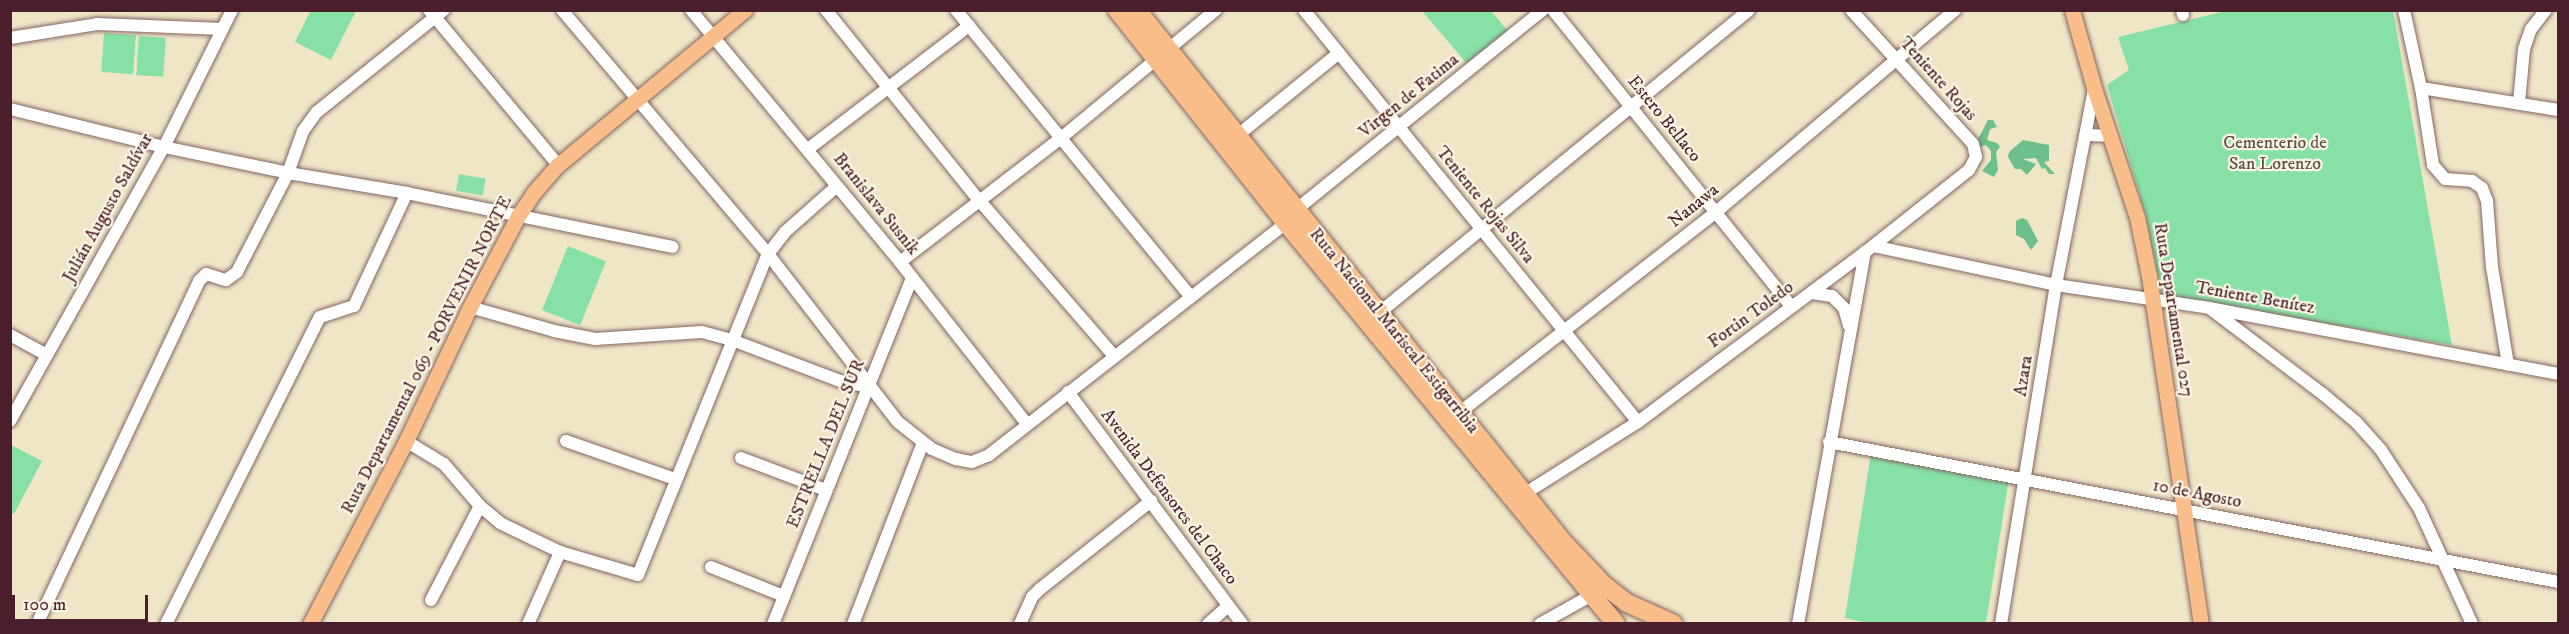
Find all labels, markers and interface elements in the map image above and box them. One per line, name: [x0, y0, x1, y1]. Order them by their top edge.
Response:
street label: Teniente Rojas: [1895, 32, 1981, 126]
street label: Virgen de Fatima: [1355, 49, 1463, 143]
street label: Estero Bellaco: [1623, 71, 1705, 167]
street label: Julián Augusto Saldívar: [58, 130, 158, 286]
park label: Cementerio de San Lorenzo: [2223, 133, 2327, 176]
street label: Teniente Rojas Silva: [1431, 142, 1539, 268]
street label: Branislava Susnik: [828, 149, 924, 259]
street label: Nanawa: [1665, 179, 1723, 233]
street label: Ruta Departamental 069 - PORVENIR NORTE: [337, 192, 517, 518]
street label: Ruta Departamental 027: [2149, 221, 2197, 399]
street label: Ruta Nacional Mariscal Estigarribia: [1304, 224, 1484, 438]
street label: Fortin Toledo: [1704, 277, 1798, 353]
street label: Teniente Benítez: [2194, 277, 2316, 319]
street label: Azara: [2010, 354, 2038, 398]
street label: ESTRELLA DEL SUR: [782, 356, 870, 532]
street label: Avenida Defensores del Chaco: [1096, 405, 1242, 589]
street label: 10 de Agosto: [2151, 475, 2243, 513]
scale bar: [15, 583, 152, 621]
text: 100 m: [23, 594, 66, 616]

